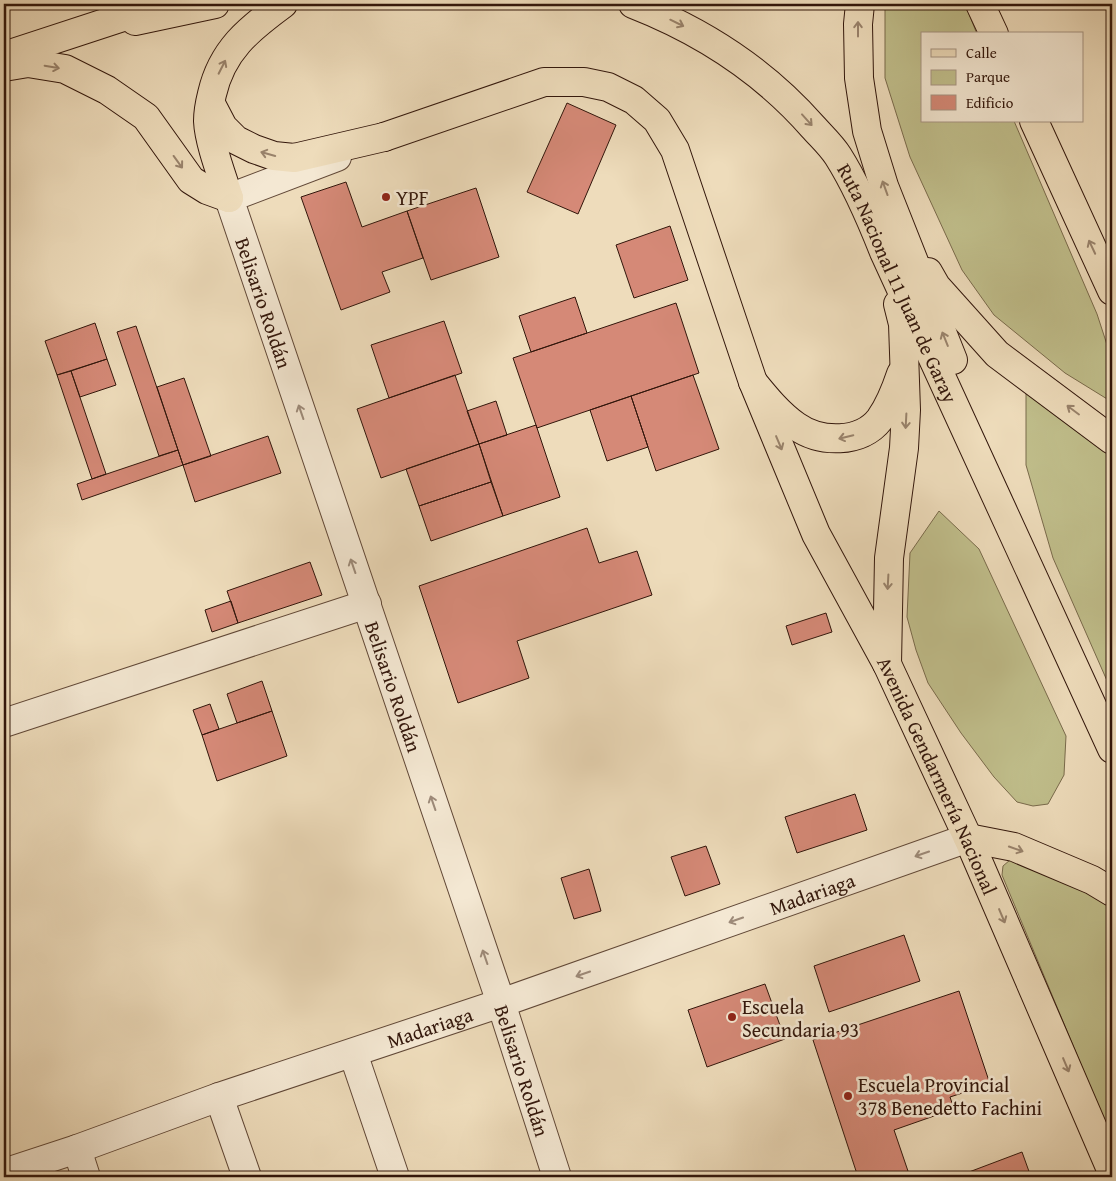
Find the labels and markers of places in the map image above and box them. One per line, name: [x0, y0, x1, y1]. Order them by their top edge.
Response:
place label: YPF: [396, 183, 429, 212]
marker: YPF: [380, 191, 392, 203]
place label: Escuela Secundaria 93: [742, 992, 859, 1044]
marker: Escuela Secundaria 93: [726, 1011, 738, 1023]
place label: Escuela Provincial 378 Benedetto Fachini: [858, 1070, 1042, 1122]
marker: Escuela Provincial 378 Benedetto Fachini: [842, 1090, 854, 1102]

